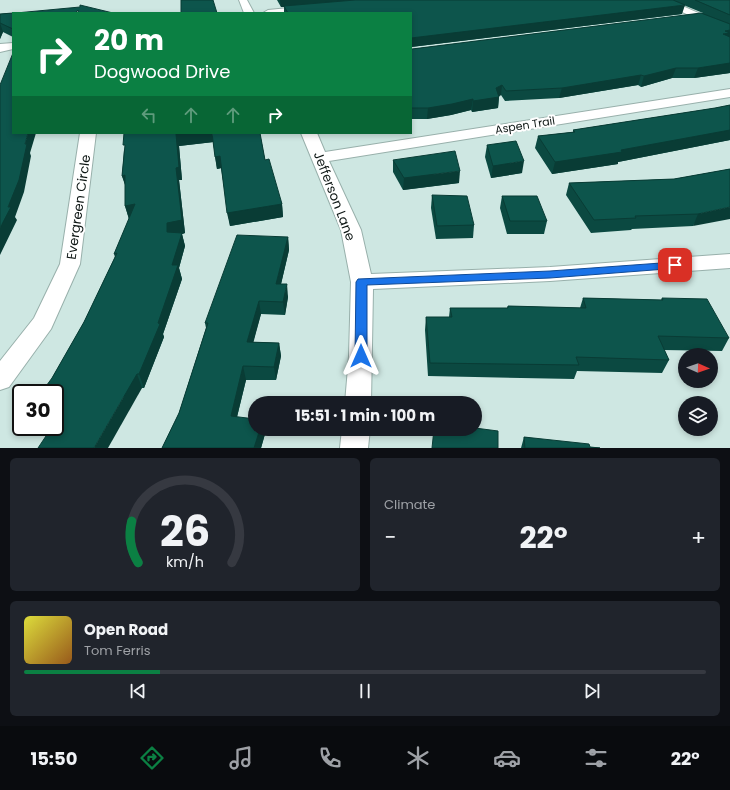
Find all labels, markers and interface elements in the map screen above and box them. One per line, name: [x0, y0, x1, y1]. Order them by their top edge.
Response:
text: 20 m: [94, 21, 164, 60]
icon: right: [28, 28, 80, 80]
text: Dogwood Drive: [94, 59, 230, 84]
icon: left: [138, 104, 160, 126]
icon: ahead: [180, 104, 202, 126]
icon: ahead: [222, 104, 244, 126]
icon: right: [264, 104, 286, 126]
street label: Aspen Trail: [494, 112, 556, 138]
street label: Jefferson Lane: [309, 149, 360, 244]
street label: Evergreen Circle: [62, 153, 95, 261]
pin: [658, 248, 692, 282]
icon: arrive: [664, 254, 686, 276]
position arrow: [340, 335, 382, 377]
north arrow: [678, 348, 718, 388]
map controls: [678, 348, 718, 436]
speed limit sign: 30: [12, 384, 64, 436]
button: layers: [678, 396, 718, 436]
text: 15:51 · 1 min · 100 m: [295, 405, 435, 426]
text: Climate: [384, 495, 435, 514]
text: 26: [160, 501, 210, 560]
text: 22°: [519, 516, 568, 559]
text: −: [384, 522, 396, 553]
text: +: [691, 522, 706, 553]
text: km/h: [166, 551, 204, 571]
text: Open Road: [84, 619, 168, 640]
text: Tom Ferris: [84, 641, 151, 660]
icon: previous: [127, 680, 149, 702]
icon: pause: [354, 680, 376, 702]
icon: next: [581, 680, 603, 702]
icon: directions: [138, 744, 166, 772]
icon: music: [227, 744, 255, 772]
icon: phone: [316, 744, 344, 772]
icon: climate: [404, 744, 432, 772]
icon: car: [493, 744, 521, 772]
icon: filters: [582, 744, 610, 772]
text: 15:50: [30, 746, 77, 771]
text: 22°: [671, 746, 700, 771]

